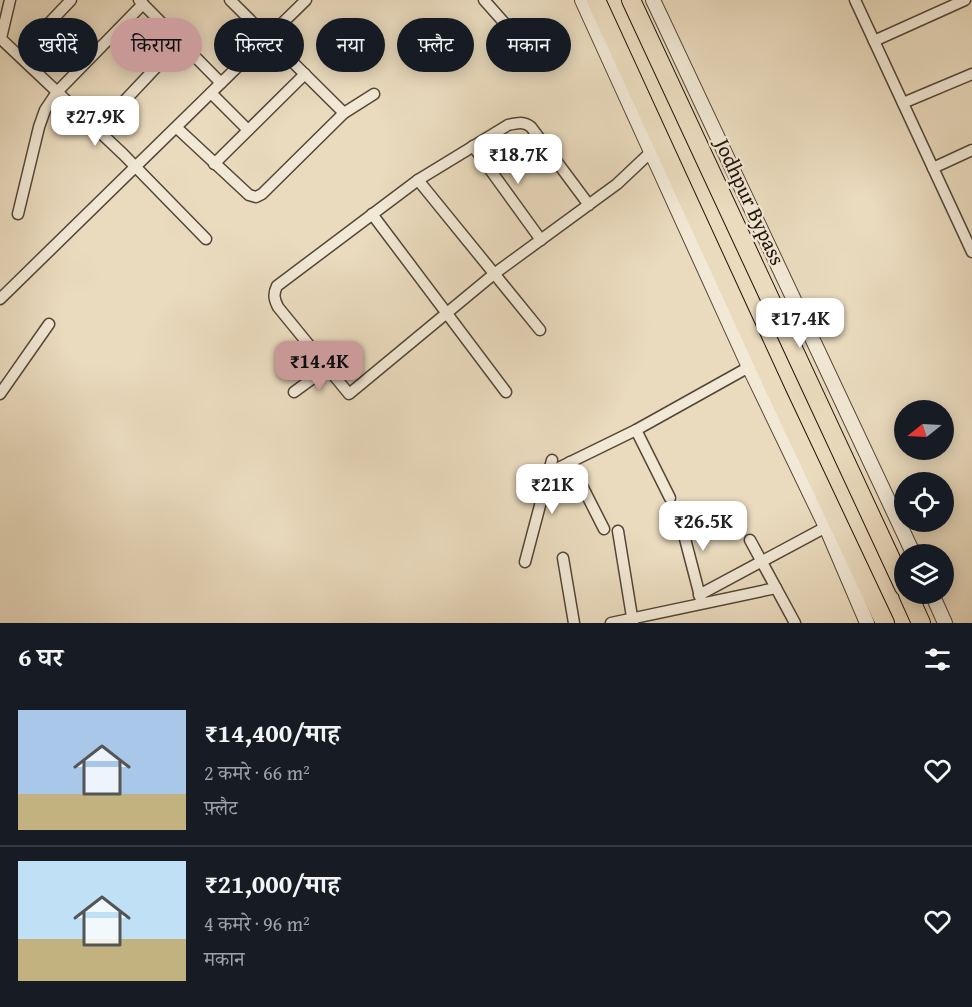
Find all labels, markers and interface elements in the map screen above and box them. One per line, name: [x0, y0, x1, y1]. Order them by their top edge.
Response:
chip: खरीदें: [18, 18, 98, 72]
chip: किराया: [110, 18, 202, 72]
chip: फ़िल्टर: [214, 18, 304, 72]
chip: नया: [316, 18, 385, 72]
chip: फ़्लैट: [397, 18, 474, 72]
chip: मकान: [486, 18, 571, 72]
pin: ₹27.9K: [46, 96, 144, 147]
text: ₹27.9K: [65, 101, 125, 130]
street label: Jodhpur Bypass: [706, 131, 793, 270]
pin: ₹18.7K: [469, 134, 567, 185]
text: ₹18.7K: [488, 139, 548, 168]
pin: ₹17.4K: [751, 298, 849, 349]
text: ₹17.4K: [770, 303, 830, 332]
pin: ₹14.4K: [270, 341, 368, 392]
text: ₹14.4K: [289, 346, 349, 375]
north arrow: [894, 400, 954, 460]
map controls: [894, 400, 954, 604]
pin: ₹21K: [516, 464, 588, 515]
text: ₹21K: [530, 469, 574, 498]
button: locate: [894, 472, 954, 532]
pin: ₹26.5K: [654, 501, 752, 552]
text: ₹26.5K: [673, 506, 733, 535]
button: layers: [894, 544, 954, 604]
text: 6 घर: [18, 637, 63, 676]
icon: filters: [921, 643, 954, 676]
text: ₹14,400/माह: [204, 713, 340, 752]
icon: home: [66, 734, 138, 806]
icon: heart: [921, 754, 954, 787]
text: 2 कमरे · 66 m²: [204, 758, 310, 787]
text: फ़्लैट: [204, 793, 237, 822]
text: ₹21,000/माह: [204, 864, 340, 903]
icon: home: [66, 885, 138, 957]
icon: heart: [921, 905, 954, 938]
text: 4 कमरे · 96 m²: [204, 909, 310, 938]
text: मकान: [204, 944, 245, 973]

